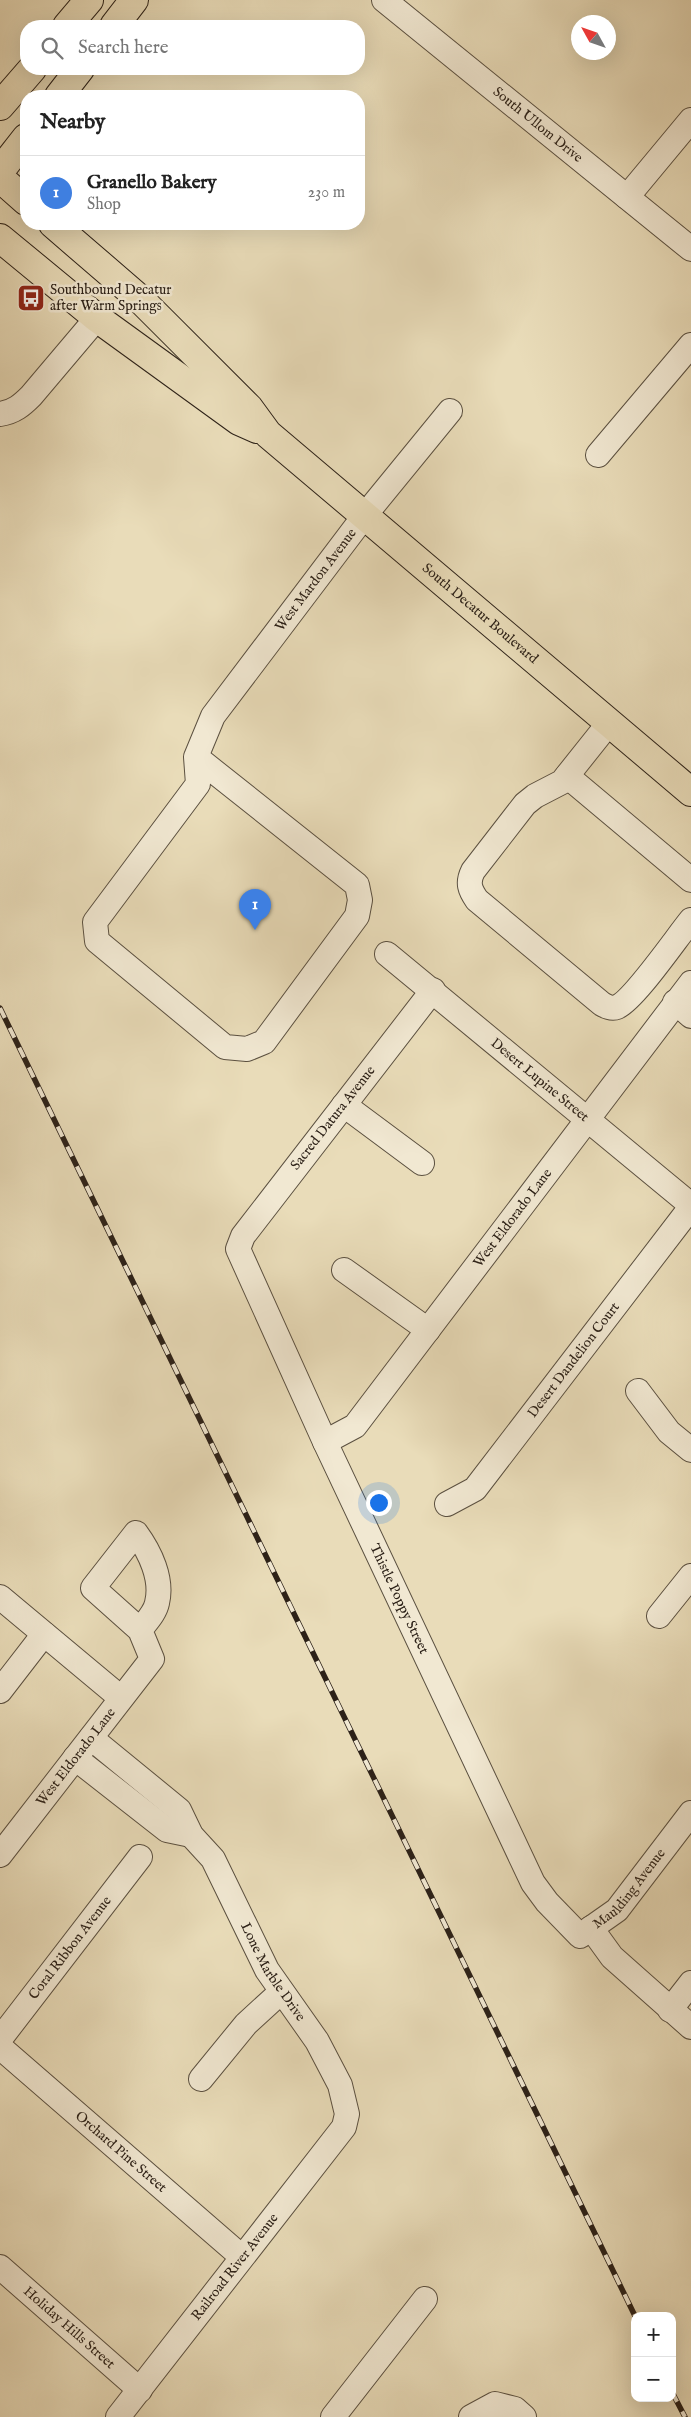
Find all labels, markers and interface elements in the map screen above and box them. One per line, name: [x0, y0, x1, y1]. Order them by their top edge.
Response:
north arrow: [571, 15, 616, 60]
search box: [20, 20, 365, 75]
icon: search: [38, 34, 66, 62]
text: Search here: [78, 36, 169, 60]
street label: South Ullom Drive: [489, 83, 587, 167]
text: Nearby: [40, 109, 105, 136]
text: Granello Bakery: [87, 171, 217, 195]
text: 1: [53, 183, 59, 203]
text: 230 m: [308, 183, 345, 203]
text: Shop: [87, 195, 121, 215]
place label: Southbound Decatur after Warm Springs: [50, 281, 171, 315]
bus stop icon: Southbound Decatur after Warm Springs: [16, 283, 46, 313]
street label: West Mardon Avenue: [271, 524, 361, 635]
street label: South Decatur Boulevard: [418, 559, 542, 668]
pin: 1: [239, 889, 271, 930]
street label: Desert Lupine Street: [487, 1034, 593, 1126]
street label: Sacred Datura Avenue: [287, 1062, 380, 1174]
street label: West Eldorado Lane: [469, 1165, 556, 1271]
street label: Desert Dandelion Court: [524, 1299, 624, 1422]
your location: [366, 1490, 392, 1516]
street label: Thistle Poppy Street: [365, 1541, 433, 1657]
street label: West Eldorado Lane: [32, 1704, 120, 1810]
street label: Maulding Avenue: [589, 1844, 670, 1933]
street label: Coral Ribbon Avenue: [25, 1892, 116, 2003]
street label: Lone Marble Drive: [236, 1920, 310, 2025]
street label: Orchard Pine Street: [71, 2107, 171, 2197]
street label: Railroad River Avenue: [188, 2209, 283, 2324]
street label: Holiday Hills Street: [19, 2283, 119, 2373]
map controls: [631, 2312, 676, 2402]
button: +: [631, 2312, 676, 2357]
button: −: [631, 2357, 676, 2402]

